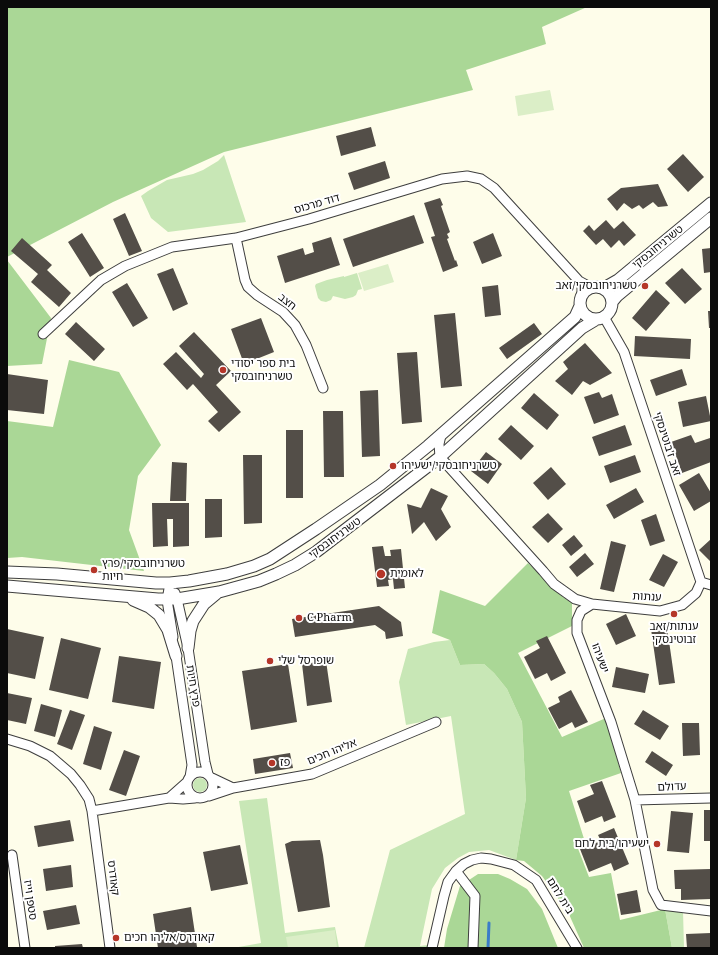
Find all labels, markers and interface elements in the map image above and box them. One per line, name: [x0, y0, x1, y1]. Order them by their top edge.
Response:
street label: דוד מרכוס: [293, 191, 341, 217]
street label: טשרניחובסקי: [630, 223, 686, 271]
place label: טשרניחובסקי/זאב: [555, 279, 637, 293]
marker: טשרניחובסקי/זאב: [640, 281, 650, 291]
street label: חצב: [275, 291, 299, 313]
place label: בית ספר יסודי טשרניחובסקי: [231, 357, 296, 383]
marker: בית ספר יסודי טשרניחובסקי: [218, 365, 228, 375]
street label: זאב ז'בוטינסקי: [650, 410, 684, 478]
place label: טשרניחובסקי/ישעיהו: [401, 459, 497, 473]
marker: טשרניחובסקי/ישעיהו: [388, 461, 398, 471]
street label: טשרניחובסקי: [306, 515, 364, 561]
place label: טשרניחובסקי/פרץ חיות: [102, 557, 185, 583]
marker: טשרניחובסקי/פרץ חיות: [89, 565, 99, 575]
place label: לאומית: [390, 567, 424, 581]
marker: לאומית: [375, 568, 387, 580]
street label: ענתות: [632, 590, 662, 604]
marker: ענתות/זאב זבוטינסקי: [669, 609, 679, 619]
place label: C Pharm: [307, 611, 352, 625]
marker: C Pharm: [294, 613, 304, 623]
place label: ענתות/זאב זבוטינסקי: [649, 620, 699, 646]
street label: ישעיהו: [588, 641, 612, 675]
place label: שופרסל שלי: [278, 654, 334, 668]
marker: שופרסל שלי: [265, 656, 275, 666]
street label: פרץ חיות: [183, 664, 203, 708]
street label: אליהו חכים: [305, 736, 359, 768]
place label: פז: [280, 756, 290, 770]
marker: פז: [267, 758, 277, 768]
street label: עדולם: [657, 780, 687, 794]
place label: ישעיהו/בית לחם: [575, 837, 649, 851]
marker: ישעיהו/בית לחם: [652, 839, 662, 849]
street label: קאודרס: [104, 860, 122, 896]
street label: בית לחם: [544, 875, 576, 917]
street label: סטפן וייז: [21, 879, 39, 921]
place label: קאודרס/אליהו חכים: [124, 931, 215, 945]
marker: קאודרס/אליהו חכים: [111, 933, 121, 943]

